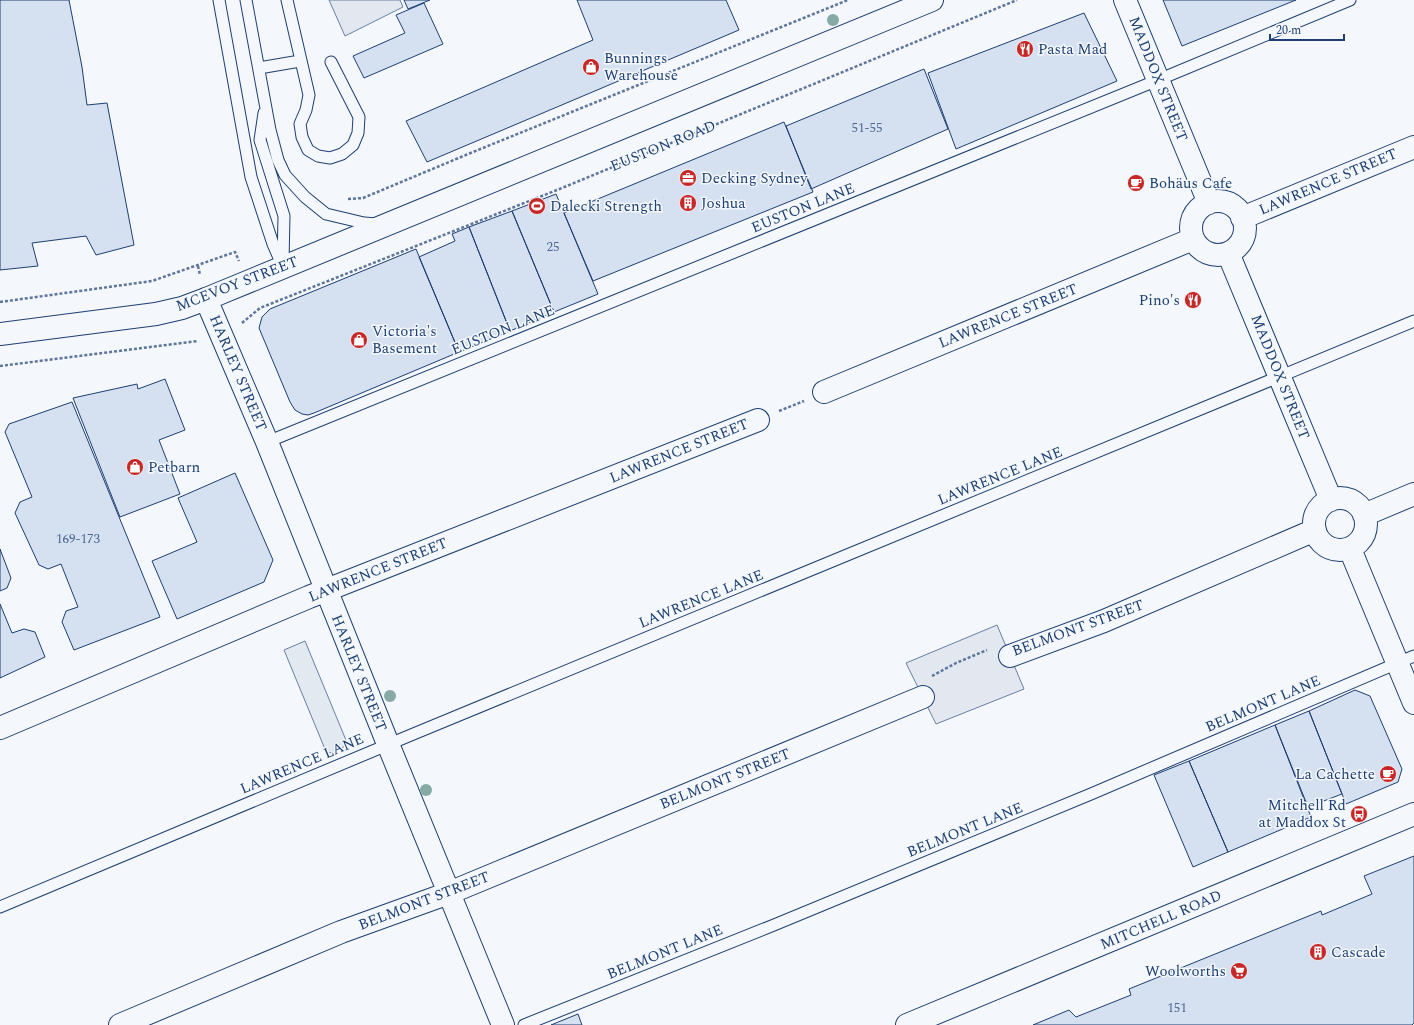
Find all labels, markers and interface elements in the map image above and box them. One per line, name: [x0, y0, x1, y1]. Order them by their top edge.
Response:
street label: MADDOX STREET: [1122, 13, 1194, 145]
scale bar: [1270, 16, 1344, 42]
text: 20 m: [1276, 21, 1301, 40]
place label: Pasta Mad: [1038, 38, 1107, 61]
restaurant icon: Pasta Mad: [1015, 39, 1035, 59]
place label: Bunnings Warehouse: [604, 47, 678, 87]
shop icon: Bunnings Warehouse: [581, 57, 601, 77]
street label: EUSTON ROAD: [607, 114, 719, 178]
house number: 51-55: [852, 118, 882, 138]
street label: LAWRENCE STREET: [1255, 142, 1401, 222]
place label: Decking Sydney: [701, 167, 808, 190]
office icon: Decking Sydney: [678, 168, 698, 188]
place label: Bohäus Cafe: [1149, 172, 1232, 195]
cafe icon: Bohäus Cafe: [1126, 173, 1146, 193]
street label: EUSTON LANE: [748, 177, 858, 239]
place label: Joshua: [701, 192, 746, 215]
building icon: Joshua: [678, 193, 698, 213]
place label: Dalecki Strength: [550, 195, 662, 218]
sports icon: Dalecki Strength: [527, 196, 547, 216]
house number: 25: [547, 237, 560, 257]
street label: MCEVOY STREET: [173, 250, 301, 318]
street label: LAWRENCE STREET: [935, 278, 1081, 354]
place label: Pino's: [1139, 289, 1180, 312]
restaurant icon: Pino's: [1183, 290, 1203, 310]
street label: EUSTON LANE: [448, 299, 558, 361]
street label: HARLEY STREET: [203, 311, 273, 435]
street label: MADDOX STREET: [1244, 311, 1316, 443]
place label: Victoria's Basement: [372, 320, 437, 360]
shop icon: Victoria's Basement: [349, 330, 369, 350]
street label: LAWRENCE STREET: [606, 413, 752, 489]
street label: LAWRENCE LANE: [934, 440, 1066, 512]
place label: Petbarn: [148, 456, 201, 479]
shop icon: Petbarn: [125, 457, 145, 477]
house number: 169-173: [56, 529, 100, 549]
street label: LAWRENCE STREET: [305, 532, 451, 608]
street label: LAWRENCE LANE: [635, 563, 767, 635]
street label: BELMONT STREET: [1009, 593, 1147, 663]
street label: HARLEY STREET: [325, 611, 393, 735]
street label: BELMONT LANE: [1202, 669, 1324, 739]
street label: LAWRENCE LANE: [236, 727, 368, 801]
street label: BELMONT STREET: [656, 742, 794, 816]
place label: La Cachette: [1295, 763, 1375, 786]
cafe icon: La Cachette: [1378, 764, 1398, 784]
place label: Mitchell Rd at Maddox St: [1259, 794, 1346, 834]
street label: BELMONT LANE: [903, 796, 1027, 864]
bus stop icon: Mitchell Rd at Maddox St: [1349, 804, 1369, 824]
street label: BELMONT STREET: [355, 865, 493, 937]
street label: MITCHELL ROAD: [1097, 884, 1225, 956]
street label: BELMONT LANE: [603, 918, 727, 986]
place label: Cascade: [1331, 941, 1386, 964]
building icon: Cascade: [1308, 942, 1328, 962]
place label: Woolworths: [1145, 960, 1226, 983]
supermarket icon: Woolworths: [1229, 961, 1249, 981]
house number: 151: [1167, 998, 1187, 1018]

